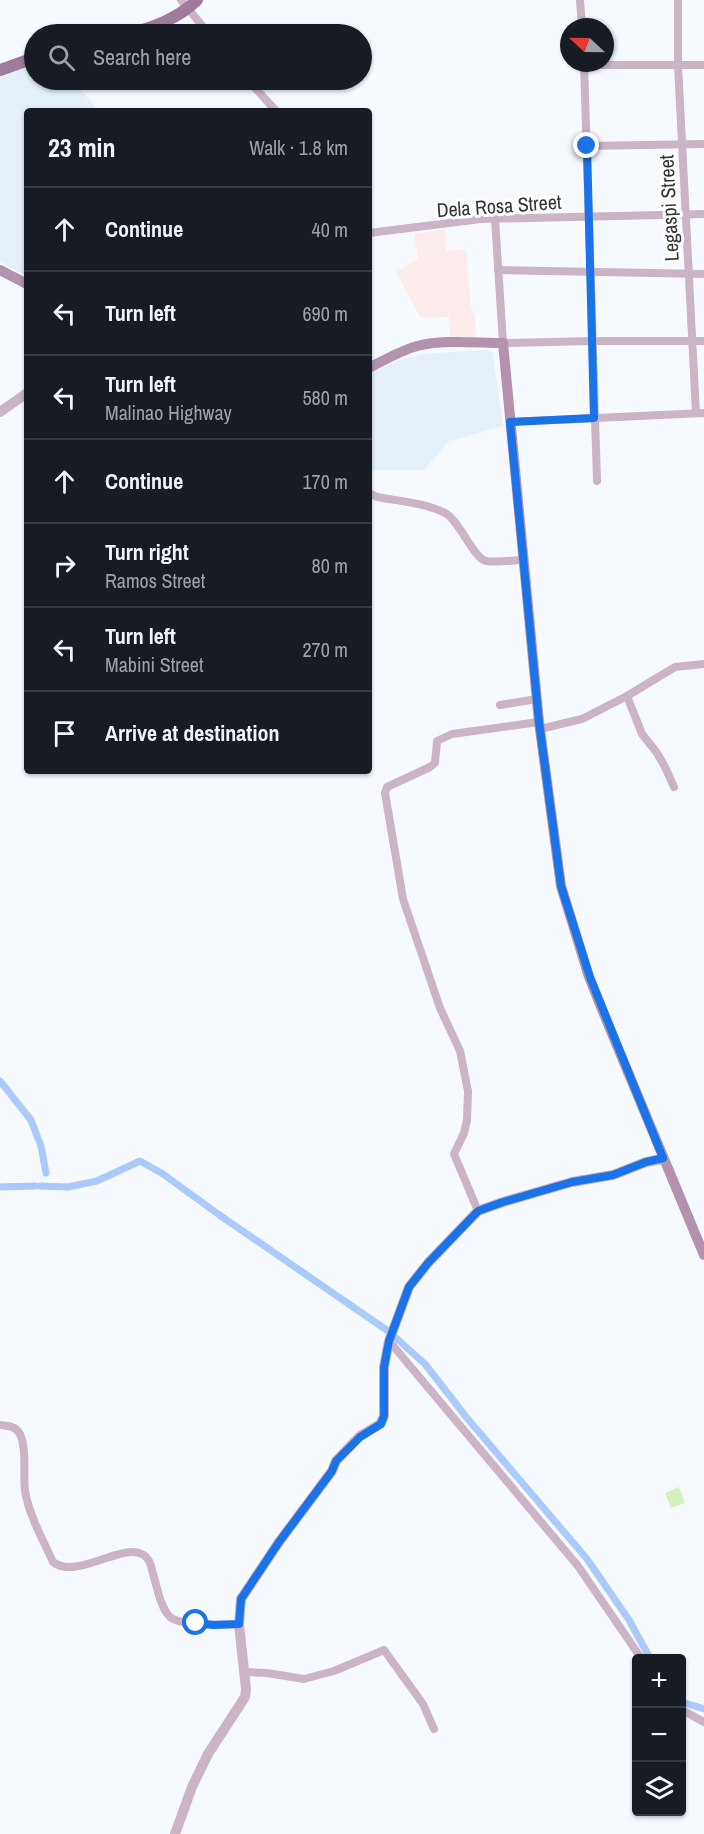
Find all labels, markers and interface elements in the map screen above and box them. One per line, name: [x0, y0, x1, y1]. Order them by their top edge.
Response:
north arrow: [560, 18, 614, 72]
search box: [24, 24, 372, 90]
icon: search: [45, 41, 78, 74]
text: Search here: [93, 42, 191, 72]
text: 23 min: [48, 130, 116, 165]
route end: [573, 132, 599, 158]
text: Walk · 1.8 km: [249, 134, 348, 161]
street label: Legaspi Street: [652, 154, 685, 262]
street label: Dela Rosa Street: [436, 188, 563, 223]
icon: ahead: [48, 213, 81, 246]
text: Continue: [105, 214, 183, 244]
text: 40 m: [312, 216, 348, 243]
icon: left: [48, 297, 81, 330]
text: Turn left: [105, 298, 176, 328]
text: 690 m: [302, 300, 348, 327]
text: Turn left: [105, 369, 176, 399]
icon: left: [48, 381, 81, 414]
text: 580 m: [302, 384, 348, 411]
text: Malinao Highway: [105, 399, 232, 426]
icon: ahead: [48, 465, 81, 498]
text: Continue: [105, 466, 183, 496]
text: 170 m: [302, 468, 348, 495]
text: Turn right: [105, 537, 189, 567]
icon: right: [48, 549, 81, 582]
text: 80 m: [312, 552, 348, 579]
text: Ramos Street: [105, 567, 205, 594]
text: Turn left: [105, 621, 176, 651]
icon: left: [48, 633, 81, 666]
text: 270 m: [302, 636, 348, 663]
text: Mabini Street: [105, 651, 203, 678]
icon: arrive: [48, 717, 81, 750]
text: Arrive at destination: [105, 718, 279, 748]
route start: [182, 1609, 208, 1635]
map controls: [632, 1654, 686, 1816]
button: +: [632, 1654, 686, 1708]
button: −: [632, 1708, 686, 1762]
button: layers: [632, 1762, 686, 1816]

